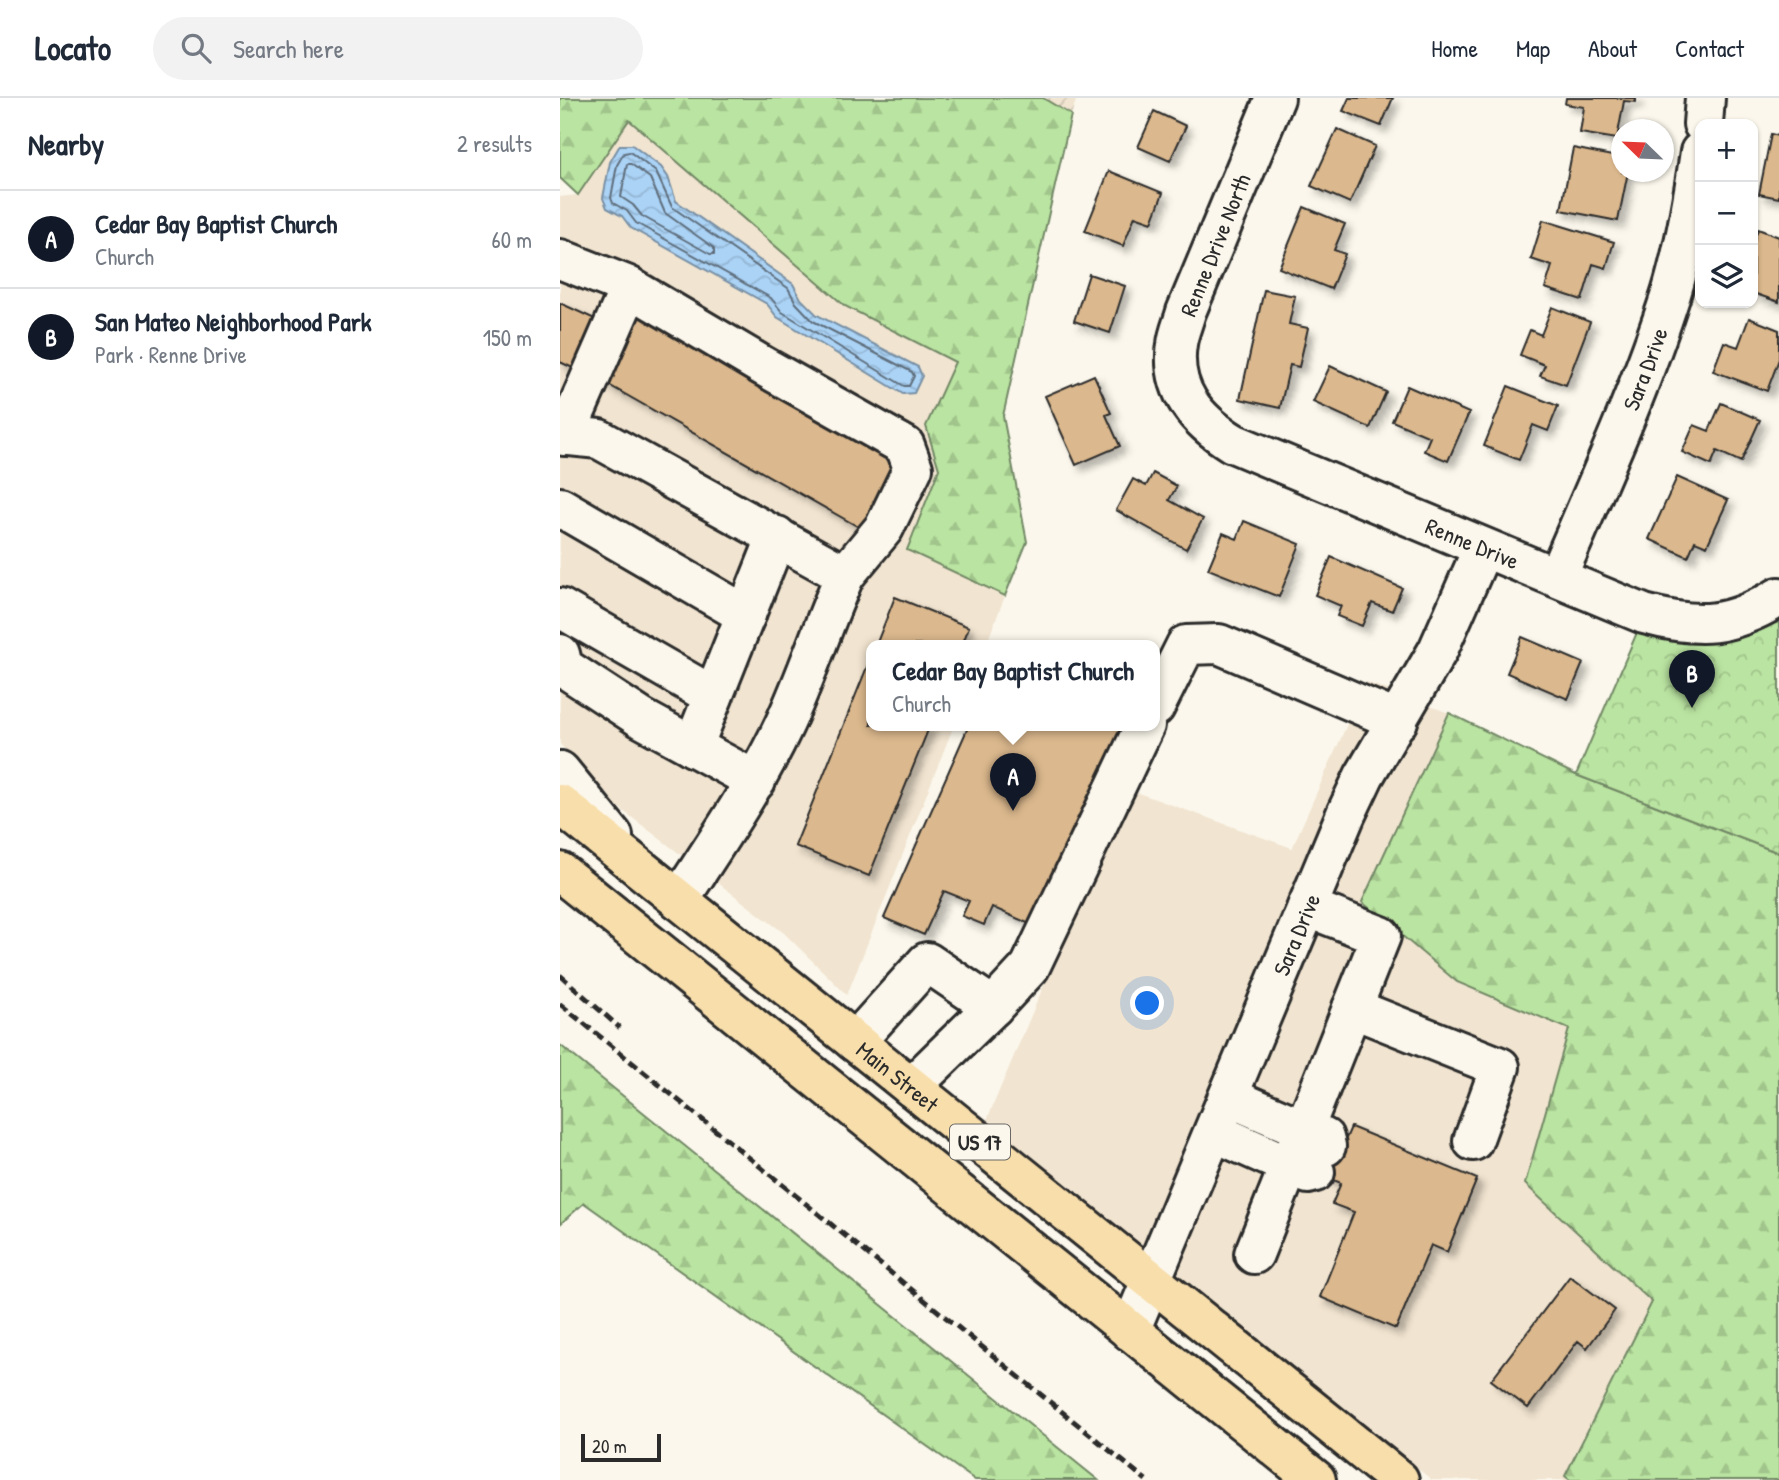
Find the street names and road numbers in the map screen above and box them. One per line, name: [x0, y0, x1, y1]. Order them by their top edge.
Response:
street label: Renne Drive North: [1172, 169, 1258, 321]
street label: Sara Drive: [1615, 323, 1674, 415]
street label: Renne Drive: [1421, 510, 1524, 576]
street label: Sara Drive: [1265, 889, 1327, 980]
street label: Main Street: [850, 1034, 946, 1120]
road number: US 17: [950, 1124, 1010, 1160]

